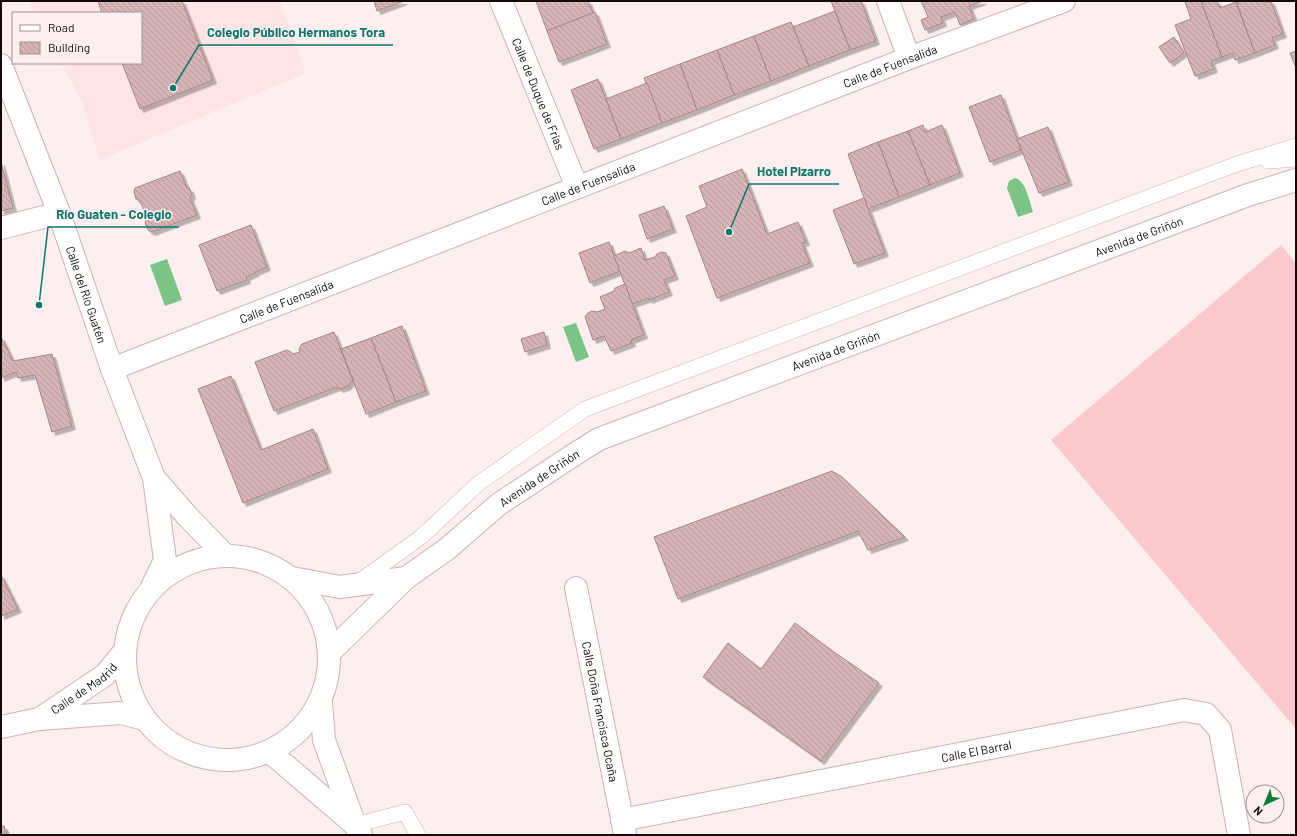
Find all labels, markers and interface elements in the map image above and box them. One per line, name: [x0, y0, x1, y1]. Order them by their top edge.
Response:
legend: [12, 12, 142, 64]
text: Road: [48, 20, 75, 34]
callout: Colegio Público Hermanos Tora: [199, 20, 393, 45]
text: Colegio Público Hermanos Tora: [207, 24, 385, 40]
street label: Calle de Duque de Frías: [510, 36, 568, 152]
text: Building: [48, 40, 90, 54]
street label: Calle de Fuensalida: [841, 41, 939, 90]
street label: Calle de Fuensalida: [539, 159, 637, 208]
callout: Hotel Pizarro: [749, 159, 839, 184]
text: Hotel Pizarro: [757, 163, 831, 179]
callout: Río Guaten - Colegio: [48, 202, 179, 227]
text: Río Guaten - Colegio: [56, 206, 172, 222]
street label: Avenida de Griñón: [1093, 213, 1185, 259]
street label: Calle del Río Guatén: [64, 244, 110, 345]
street label: Calle de Fuensalida: [237, 276, 335, 326]
street label: Avenida de Griñón: [789, 327, 882, 373]
street label: Avenida de Griñón: [496, 446, 582, 509]
street label: Calle Doña Francisca Ocaña: [580, 640, 621, 783]
street label: Calle de Madrid: [48, 660, 119, 717]
street label: Calle El Barral: [940, 737, 1013, 764]
north arrow: [1245, 784, 1285, 824]
text: N: [1251, 804, 1265, 819]

